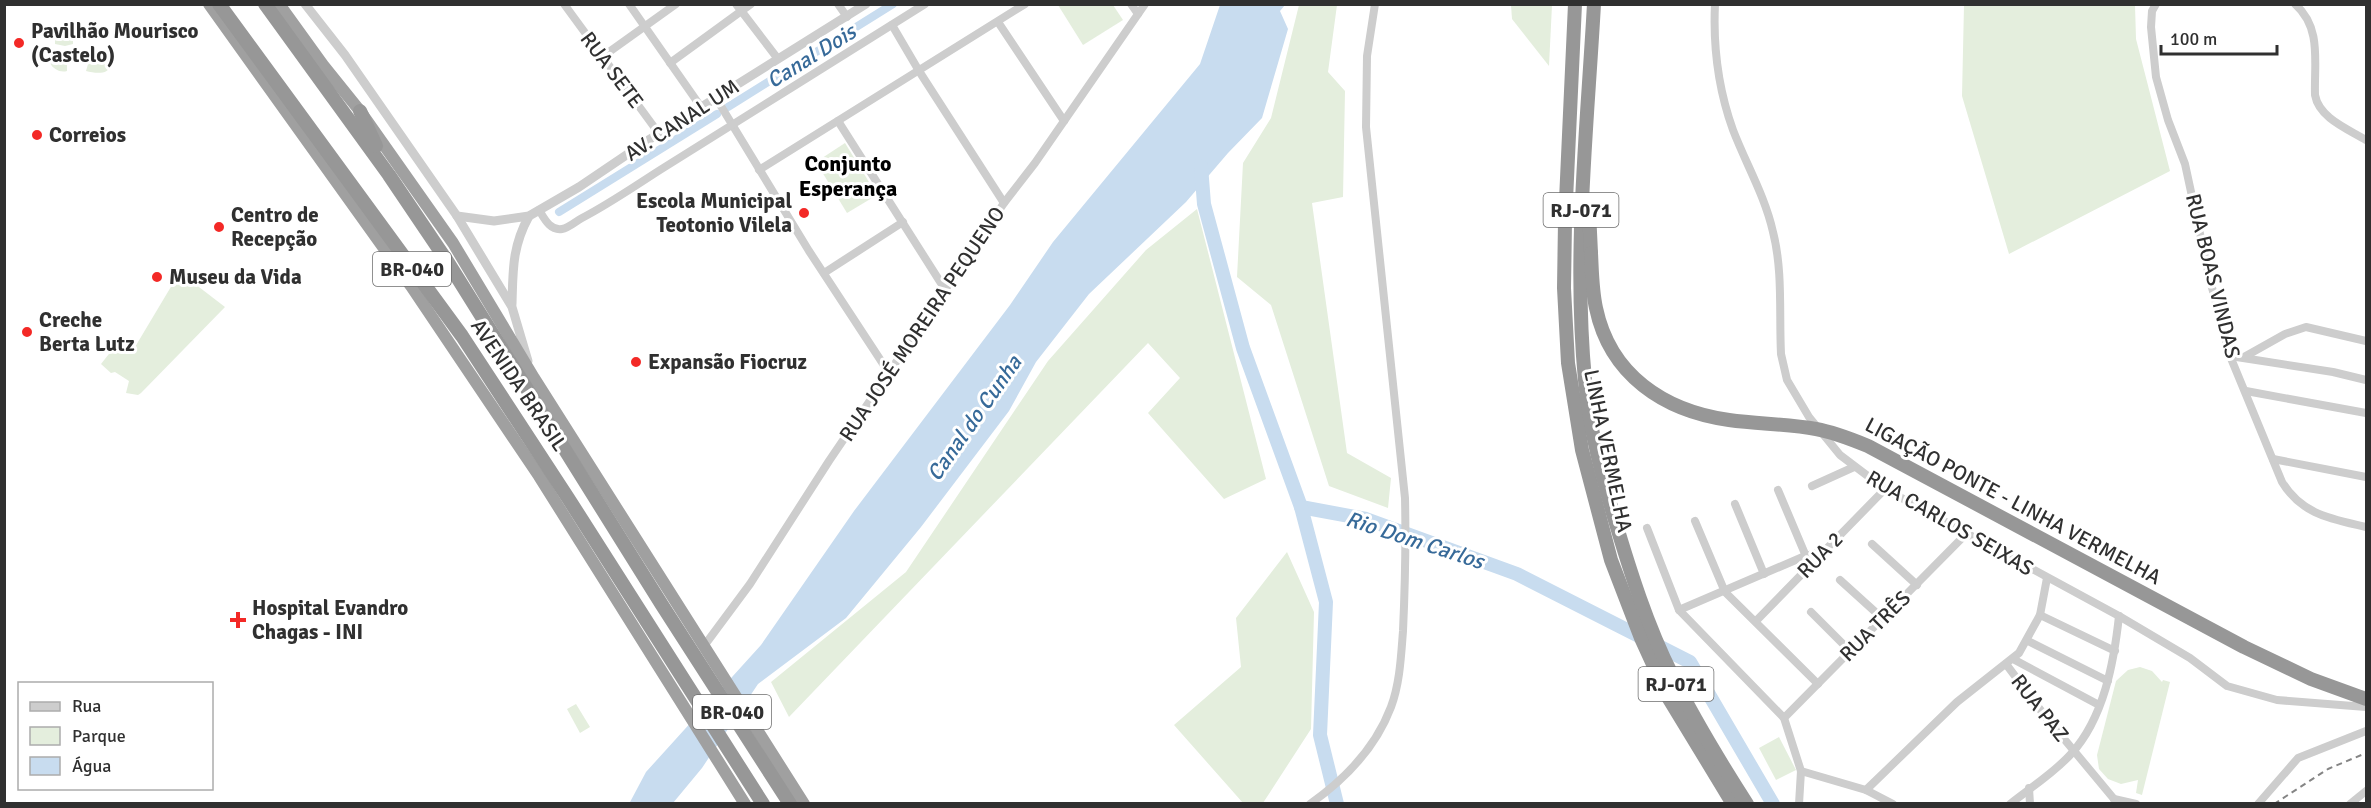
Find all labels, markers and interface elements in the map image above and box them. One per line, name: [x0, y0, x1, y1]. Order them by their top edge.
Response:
water label: Canal Dois: [761, 17, 863, 94]
place label: Pavilhão Mourisco (Castelo): [31, 18, 199, 68]
scale bar: [2161, 18, 2276, 56]
street label: RUA SETE: [575, 27, 649, 113]
text: 100 m: [2170, 28, 2217, 50]
marker: Pavilhão Mourisco (Castelo): [12, 36, 26, 50]
street label: AV. CANAL UM: [620, 73, 744, 167]
place label: Correios: [49, 122, 126, 148]
marker: Correios: [30, 128, 44, 142]
district label: Conjunto Esperança: [799, 150, 897, 202]
place label: Escola Municipal Teotonio Vilela: [636, 188, 792, 238]
street label: RUA BOAS VINDAS: [2180, 191, 2246, 361]
road number: RJ-071: [1544, 193, 1618, 227]
place label: Centro de Recepção: [231, 202, 319, 252]
street label: RUA JOSÉ MOREIRA PEQUENO: [834, 202, 1010, 446]
marker: Escola Municipal Teotonio Vilela: [797, 206, 811, 220]
marker: Centro de Recepção: [212, 220, 226, 234]
road number: BR-040: [373, 252, 451, 286]
place label: Museu da Vida: [169, 264, 302, 290]
marker: Museu da Vida: [150, 270, 164, 284]
place label: Creche Berta Lutz: [39, 307, 135, 357]
street label: AVENIDA BRASIL: [465, 314, 573, 456]
marker: Creche Berta Lutz: [20, 325, 34, 339]
place label: Expansão Fiocruz: [648, 349, 807, 375]
water label: Canal do Cunha: [921, 349, 1028, 486]
marker: Expansão Fiocruz: [629, 355, 643, 369]
street label: LINHA VERMELHA: [1578, 367, 1638, 535]
street label: LIGAÇÃO PONTE - LINHA VERMELHA: [1861, 412, 2166, 590]
street label: RUA CARLOS SEIXAS: [1862, 465, 2038, 581]
water label: Rio Dom Carlos: [1343, 505, 1490, 576]
street label: RUA 2: [1792, 526, 1848, 584]
street label: RUA TRÊS: [1834, 585, 1916, 667]
place label: Hospital Evandro Chagas - INI: [252, 595, 408, 645]
marker: Hospital Evandro Chagas - INI: [229, 611, 247, 629]
road number: RJ-071: [1638, 667, 1714, 701]
street label: RUA PAZ: [2006, 669, 2074, 747]
legend: [18, 682, 213, 790]
text: Rua: [72, 695, 101, 717]
road number: BR-040: [693, 695, 771, 729]
text: Parque: [72, 725, 126, 747]
text: Água: [72, 755, 111, 777]

